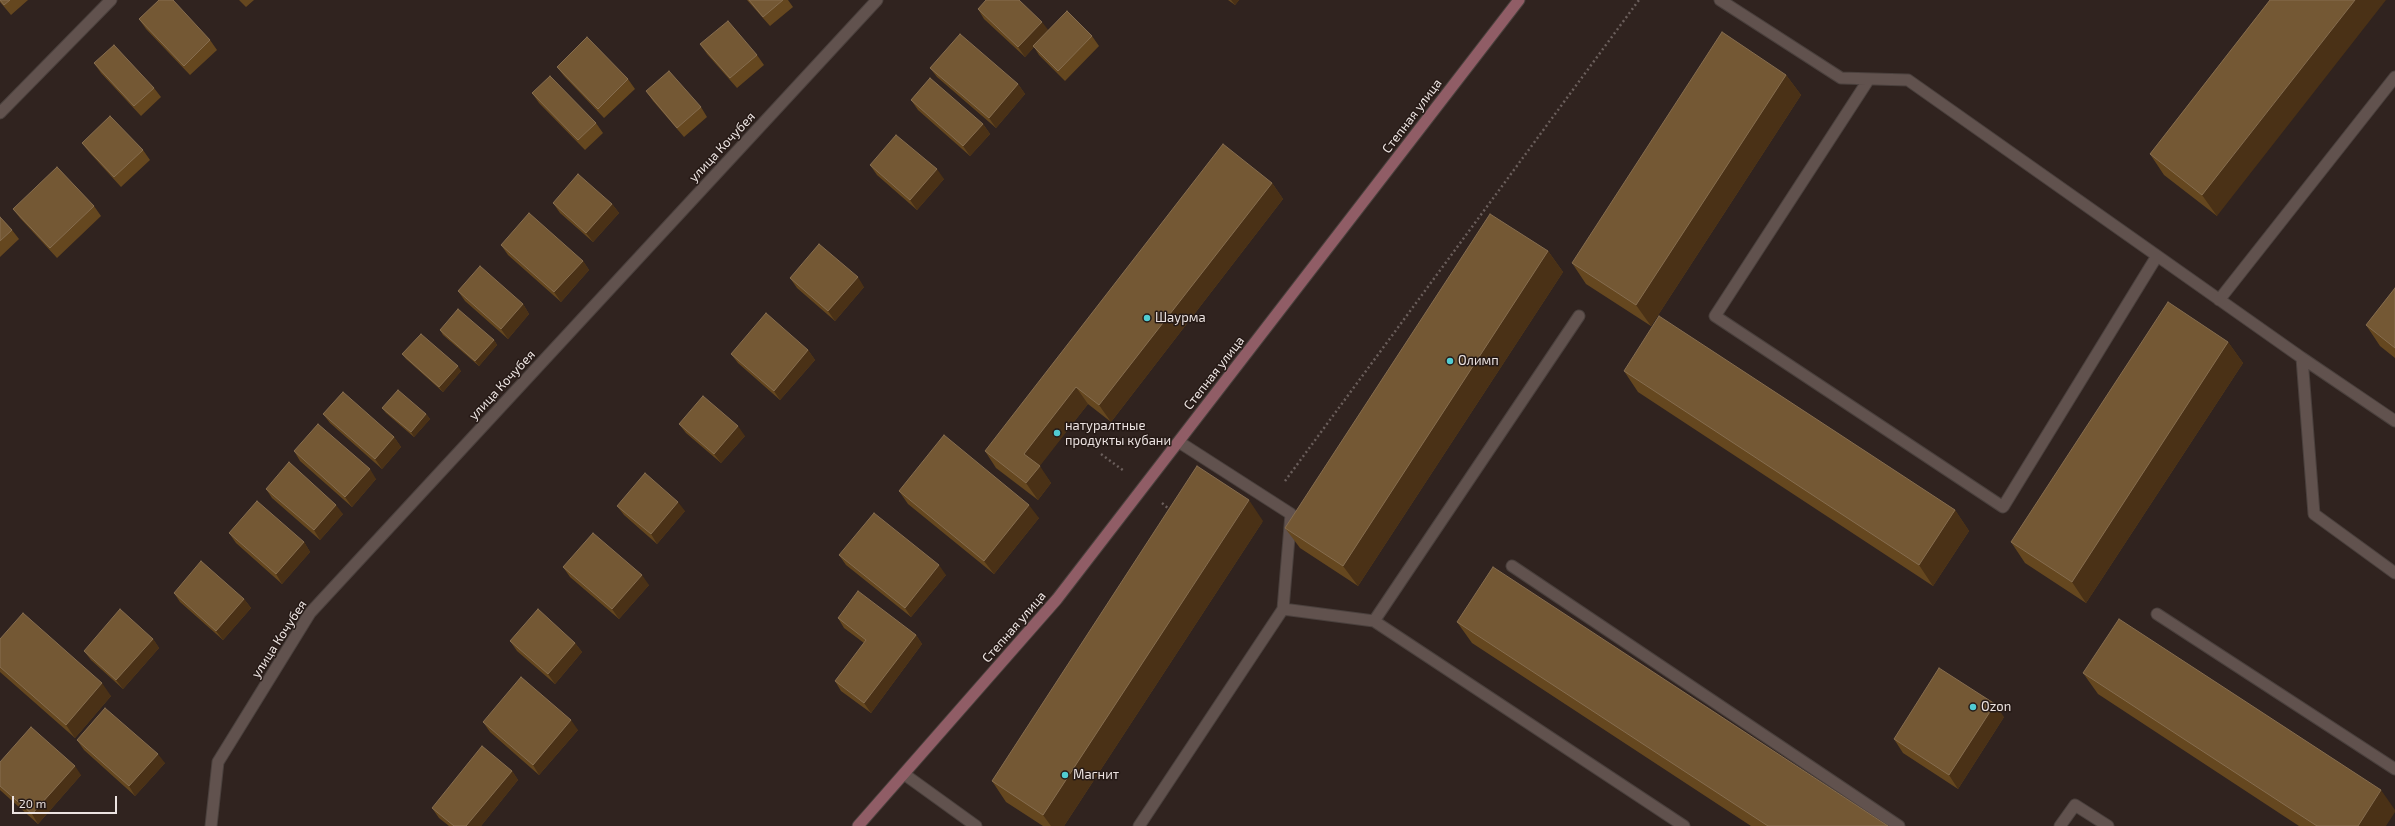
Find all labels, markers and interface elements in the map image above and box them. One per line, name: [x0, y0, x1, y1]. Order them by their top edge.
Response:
street label: Степная улица: [1379, 76, 1445, 156]
street label: улица Кочубея: [686, 109, 758, 185]
place label: Шаурма: [1155, 310, 1206, 326]
marker: Шаурма: [1142, 313, 1152, 323]
street label: Степная улица: [1180, 333, 1248, 413]
street label: улица Кочубея: [466, 347, 538, 423]
place label: Олимп: [1458, 353, 1499, 369]
marker: Олимп: [1445, 356, 1455, 366]
place label: натуралтные продукты кубани: [1065, 418, 1171, 449]
marker: натуралтные продукты кубани: [1052, 428, 1062, 438]
street label: Степная улица: [979, 588, 1049, 666]
street label: улица Кочубея: [248, 597, 310, 681]
place label: Ozon: [1981, 699, 2011, 715]
marker: Ozon: [1968, 702, 1978, 712]
place label: Магнит: [1073, 767, 1119, 783]
marker: Магнит: [1060, 770, 1070, 780]
scale bar: [14, 788, 119, 814]
text: 20 m: [19, 796, 46, 810]

